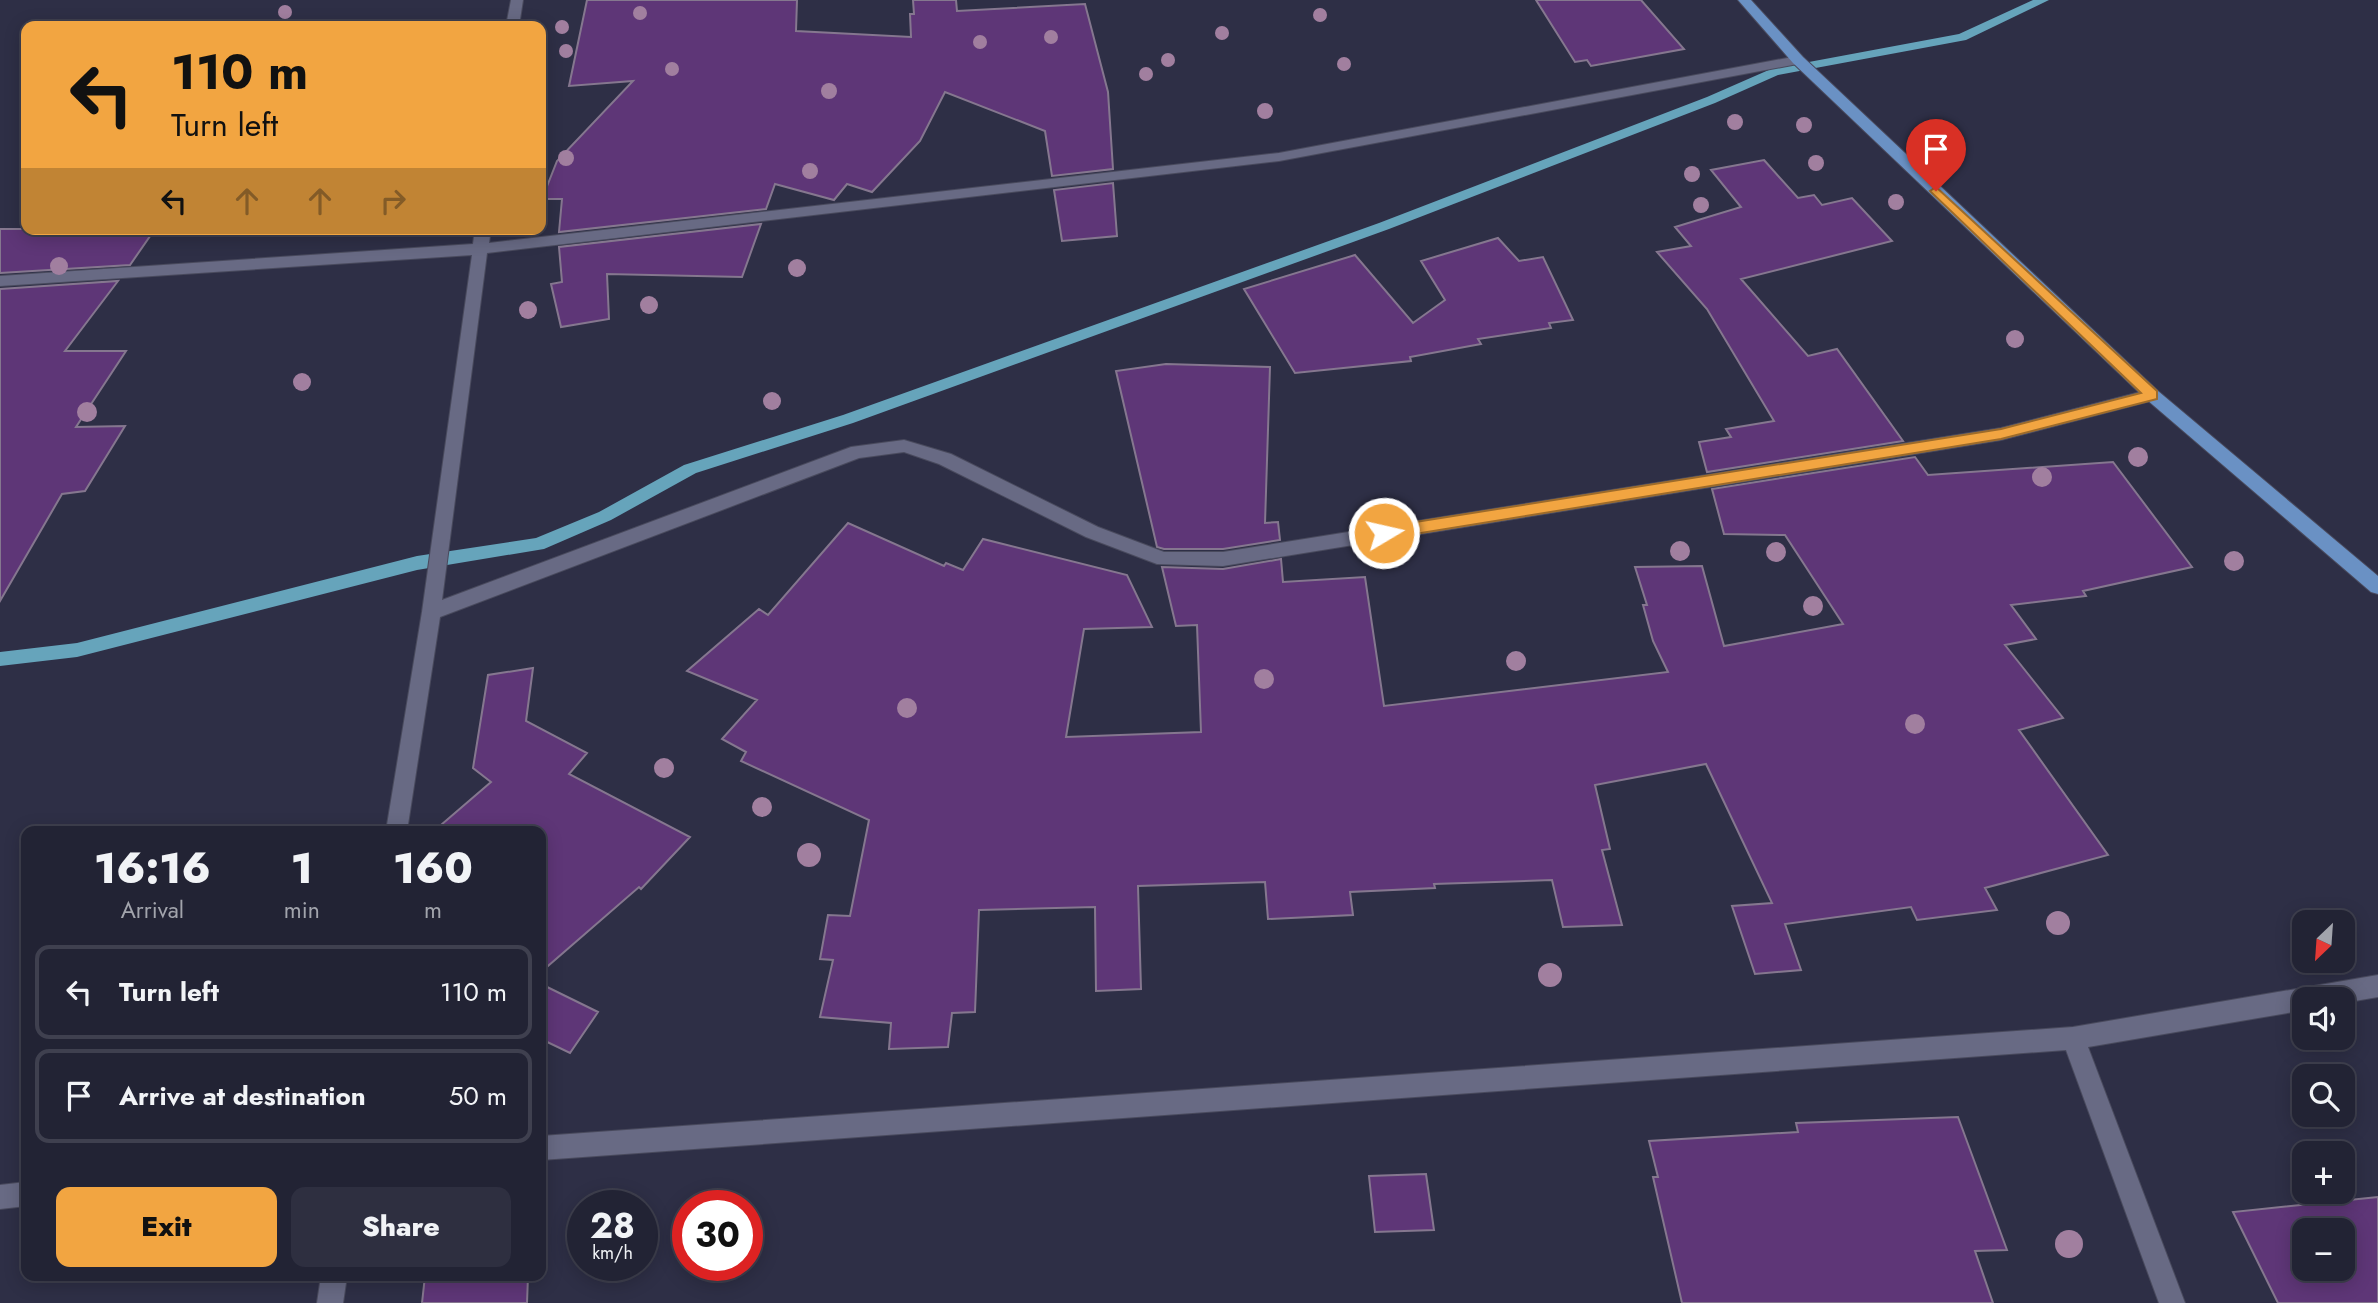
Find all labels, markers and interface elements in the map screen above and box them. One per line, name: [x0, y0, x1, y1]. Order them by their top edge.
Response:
text: 110 m: [171, 37, 308, 107]
icon: left: [56, 49, 147, 140]
text: Turn left: [171, 102, 278, 148]
pin: [1906, 119, 1966, 191]
icon: arrive: [1917, 130, 1955, 168]
icon: left: [155, 182, 193, 220]
icon: ahead: [228, 182, 266, 220]
icon: ahead: [301, 182, 339, 220]
icon: right: [374, 182, 412, 220]
position arrow: [1347, 496, 1421, 570]
text: 16:16: [94, 838, 211, 899]
text: 1: [291, 838, 313, 899]
text: 160: [393, 838, 473, 899]
text: Arrival: [121, 893, 184, 927]
text: min: [284, 893, 320, 927]
text: m: [424, 893, 442, 927]
north arrow: [2292, 910, 2356, 973]
map controls: [2292, 910, 2355, 1281]
icon: left: [60, 973, 98, 1011]
text: Turn left: [119, 973, 219, 1011]
text: 110 m: [440, 973, 507, 1011]
button: sound: [2292, 987, 2355, 1050]
button: search: [2292, 1064, 2355, 1127]
icon: arrive: [60, 1077, 98, 1115]
text: Arrive at destination: [119, 1077, 366, 1115]
text: 50 m: [449, 1077, 507, 1115]
button: +: [2292, 1141, 2355, 1204]
button: Exit: [56, 1187, 277, 1267]
button: Share: [291, 1187, 511, 1267]
speed limit sign: 30: [672, 1190, 763, 1281]
text: 28: [590, 1201, 635, 1251]
button: −: [2292, 1218, 2355, 1281]
text: km/h: [592, 1240, 633, 1266]

